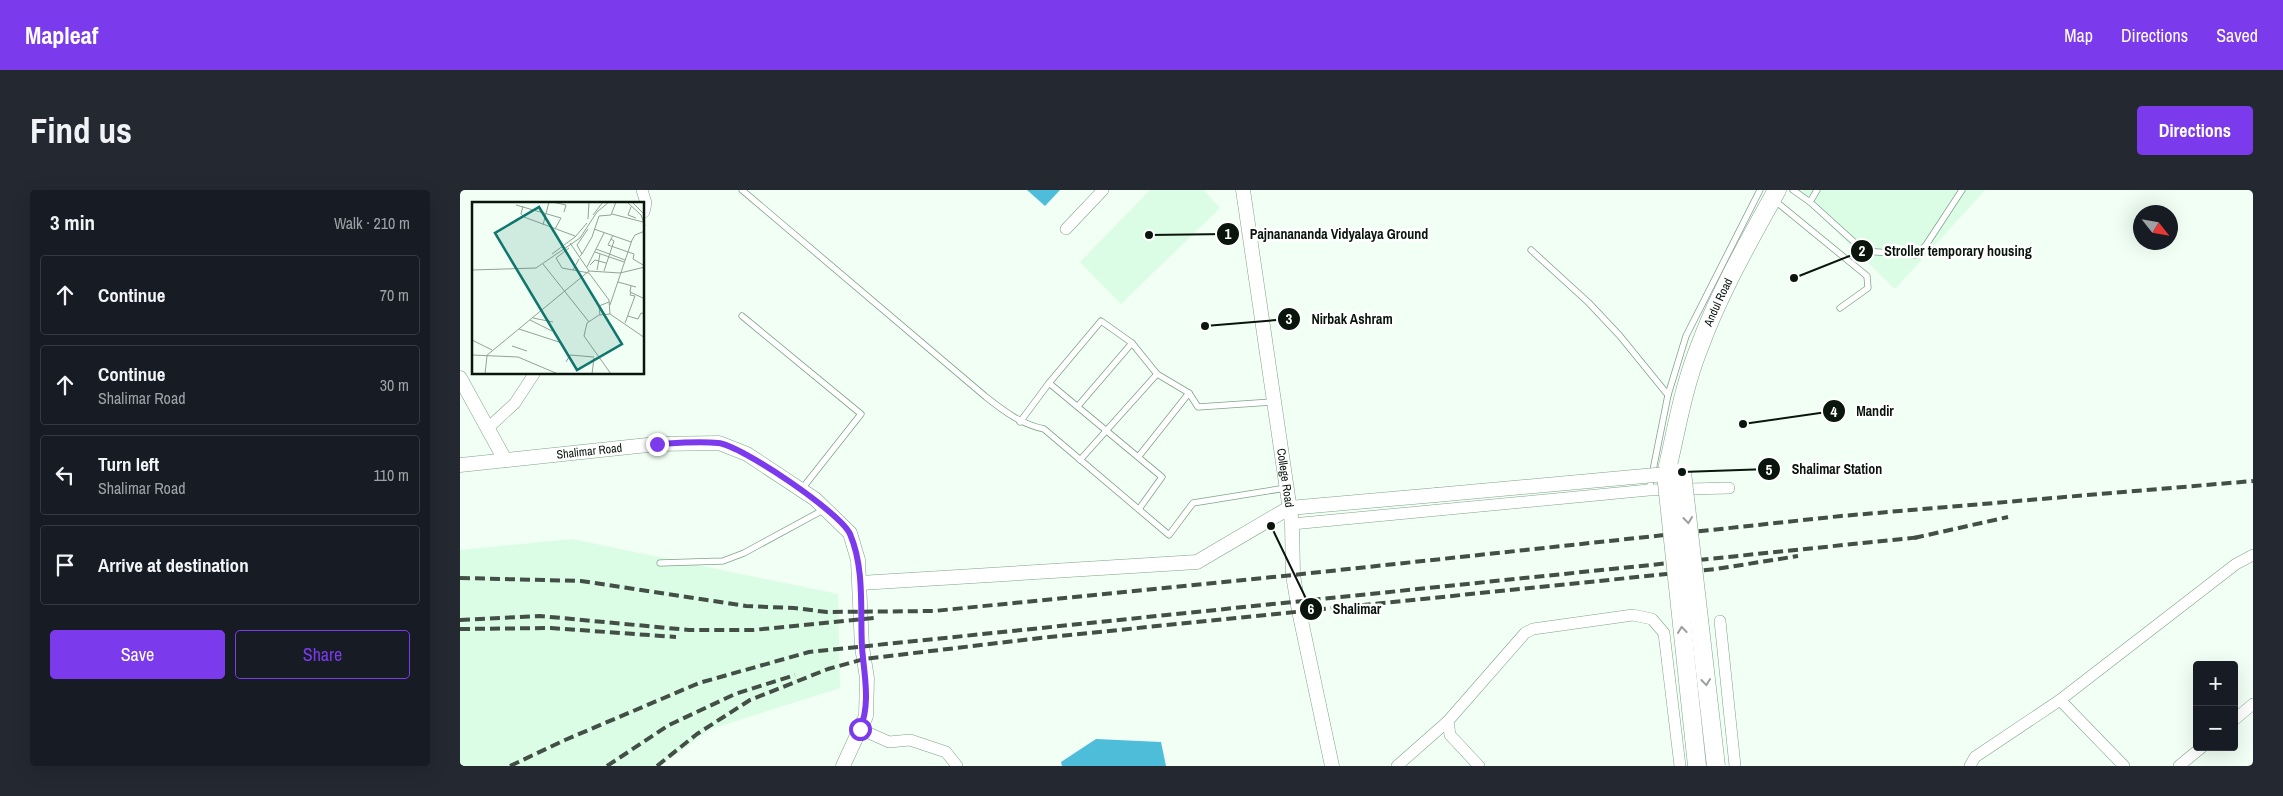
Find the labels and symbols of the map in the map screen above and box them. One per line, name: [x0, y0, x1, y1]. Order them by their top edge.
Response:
inset map: [472, 202, 645, 375]
north arrow: [2133, 205, 2178, 250]
callout: Pajnanananda Vidyalaya Ground: [1215, 220, 1439, 249]
text: 1: [1225, 223, 1232, 244]
text: Pajnanananda Vidyalaya Ground: [1250, 225, 1428, 243]
callout: Stroller temporary housing: [1849, 236, 2041, 265]
text: 2: [1859, 240, 1866, 261]
text: Stroller temporary housing: [1884, 242, 2032, 260]
street label: Andul Road: [1700, 275, 1736, 330]
callout: Nirbak Ashram: [1276, 304, 1403, 333]
text: 3: [1286, 308, 1293, 329]
text: Nirbak Ashram: [1311, 310, 1393, 328]
callout: Mandir: [1821, 397, 1904, 426]
text: 4: [1831, 401, 1838, 422]
text: Mandir: [1856, 402, 1894, 420]
route end: [646, 433, 669, 456]
street label: Shalimar Road: [556, 440, 623, 463]
street label: College Road: [1273, 447, 1297, 509]
callout: Shalimar Station: [1756, 455, 1892, 484]
text: 5: [1766, 459, 1773, 480]
text: Shalimar Station: [1792, 460, 1882, 478]
one-way arrow: [1682, 517, 1693, 525]
callout: Shalimar: [1298, 594, 1392, 623]
text: 6: [1308, 598, 1315, 619]
text: Shalimar: [1333, 600, 1382, 618]
one-way arrow: [1677, 626, 1688, 634]
one-way arrow: [1700, 678, 1711, 686]
route start: [849, 718, 872, 741]

